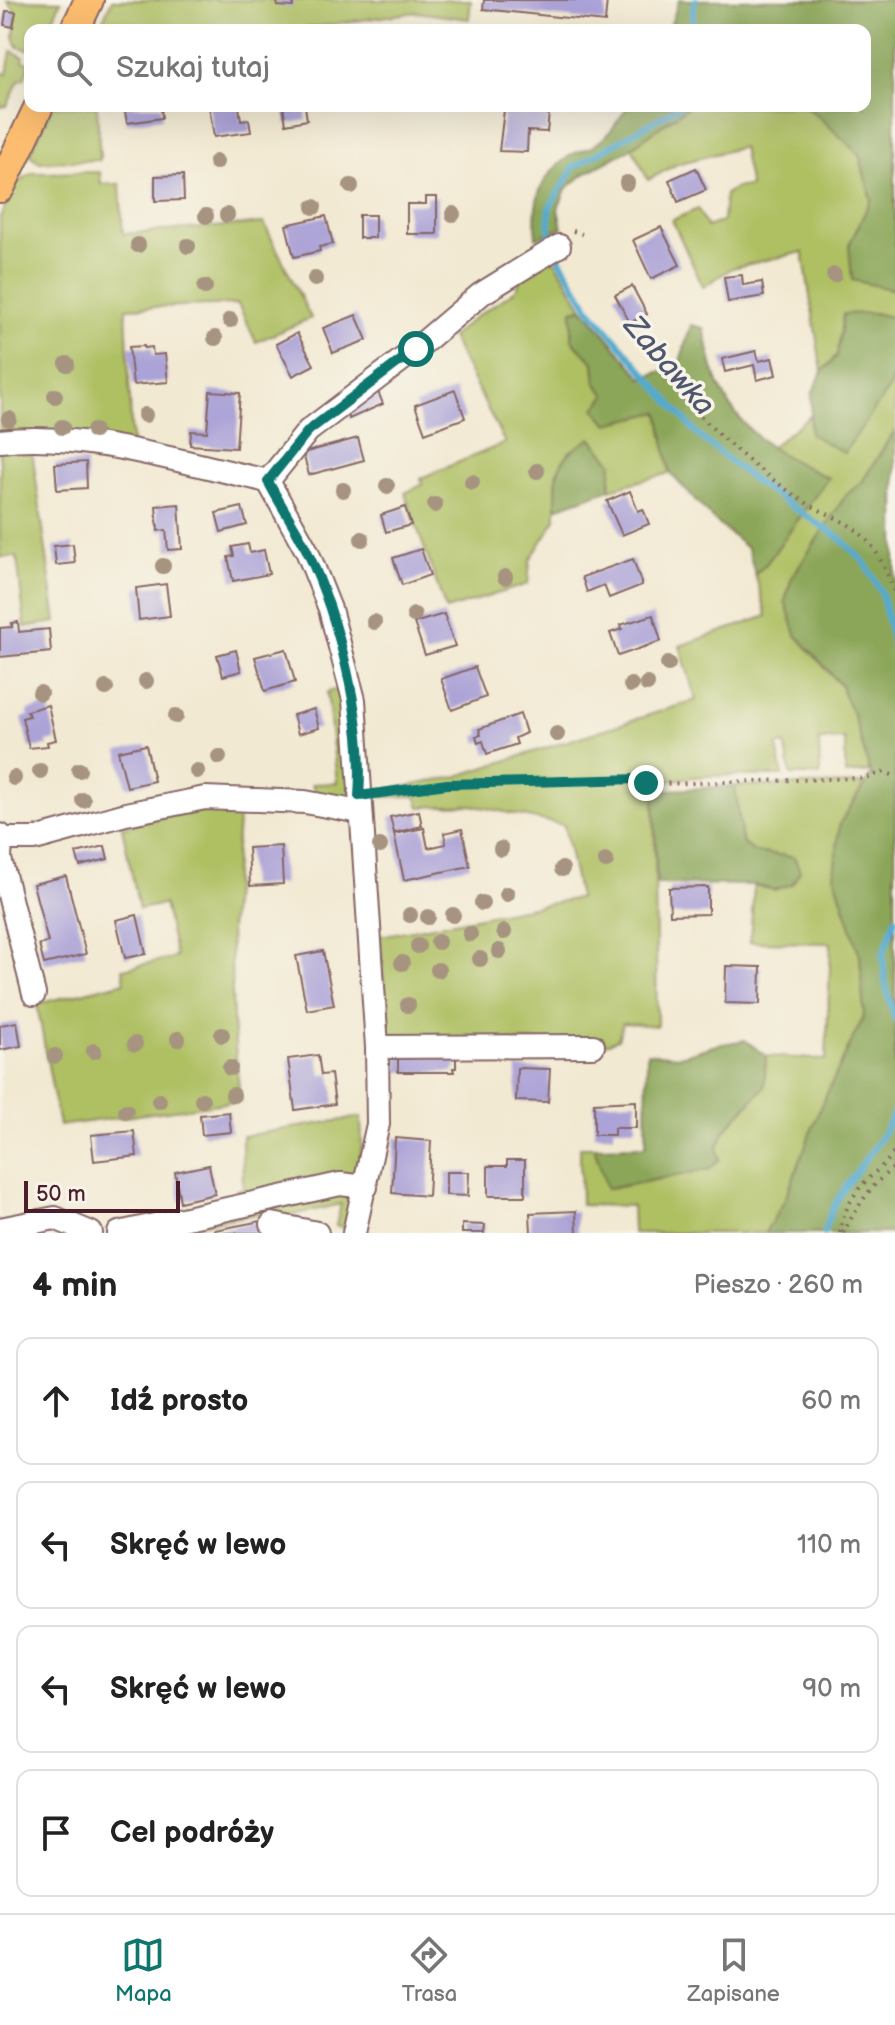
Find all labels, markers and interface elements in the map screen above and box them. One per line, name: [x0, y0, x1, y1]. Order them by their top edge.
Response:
search box: [24, 24, 871, 112]
icon: search: [52, 46, 96, 90]
text: Szukaj tutaj: [116, 50, 270, 86]
water label: Zabawka: [615, 307, 722, 423]
route start: [398, 331, 434, 367]
route end: [628, 765, 664, 801]
scale bar: [24, 1177, 180, 1213]
text: 50 m: [36, 1181, 86, 1208]
text: 4 min: [32, 1265, 118, 1306]
text: Pieszo · 260 m: [693, 1270, 863, 1301]
icon: ahead: [34, 1379, 78, 1423]
text: Idź prosto: [110, 1383, 248, 1419]
text: 60 m: [801, 1386, 861, 1417]
icon: left: [34, 1523, 78, 1567]
text: Skręć w lewo: [110, 1527, 286, 1563]
text: 110 m: [797, 1530, 861, 1561]
icon: left: [34, 1667, 78, 1711]
text: Skręć w lewo: [110, 1671, 286, 1707]
text: 90 m: [802, 1674, 861, 1705]
icon: arrive: [34, 1811, 78, 1855]
text: Cel podróży: [110, 1815, 274, 1851]
tab: Mapa: [115, 1933, 172, 2008]
tab: Trasa: [402, 1933, 457, 2008]
tab: Zapisane: [687, 1933, 780, 2008]

